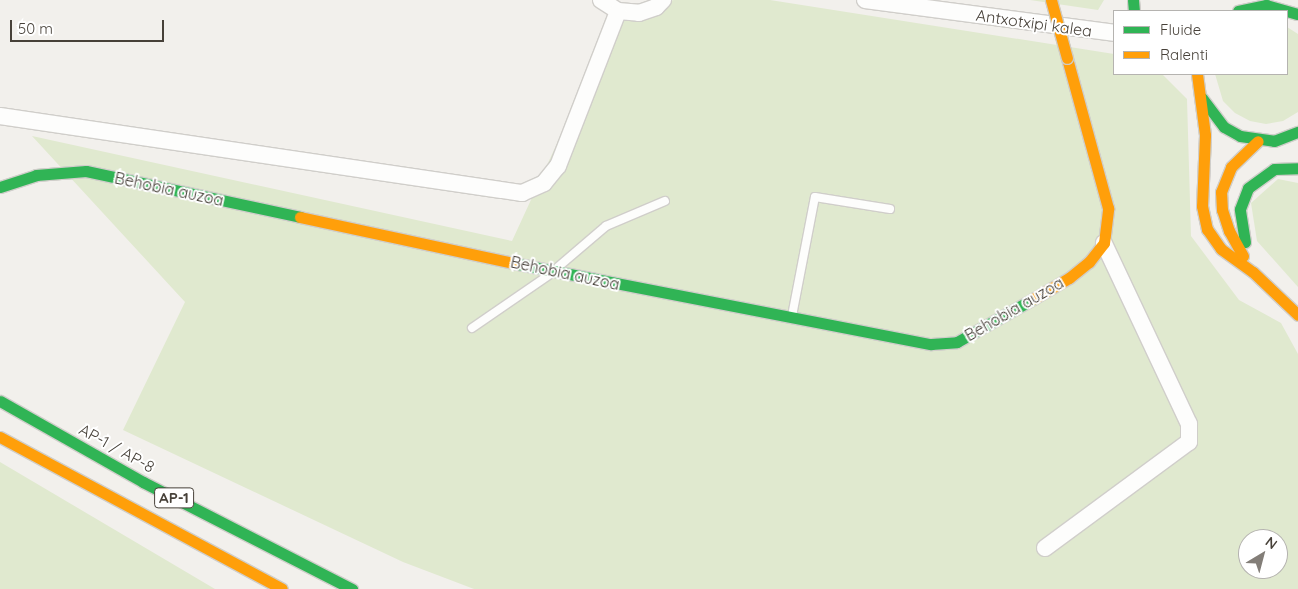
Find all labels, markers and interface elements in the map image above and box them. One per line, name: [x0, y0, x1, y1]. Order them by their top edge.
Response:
street label: Antxotxipi kalea: [975, 5, 1093, 41]
scale bar: [12, 10, 166, 42]
legend: [1113, 10, 1288, 75]
text: 50 m: [18, 19, 53, 38]
text: Fluide: [1160, 20, 1201, 39]
text: Ralenti: [1160, 45, 1208, 64]
street label: Behobia auzoa: [113, 168, 225, 210]
street label: Behobia auzoa: [509, 252, 621, 294]
street label: Behobia auzoa: [961, 273, 1067, 345]
street label: AP-1 / AP-8: [76, 419, 158, 477]
road number: AP-1: [154, 486, 194, 510]
north arrow: [1238, 529, 1288, 579]
text: N: [1262, 533, 1281, 553]

